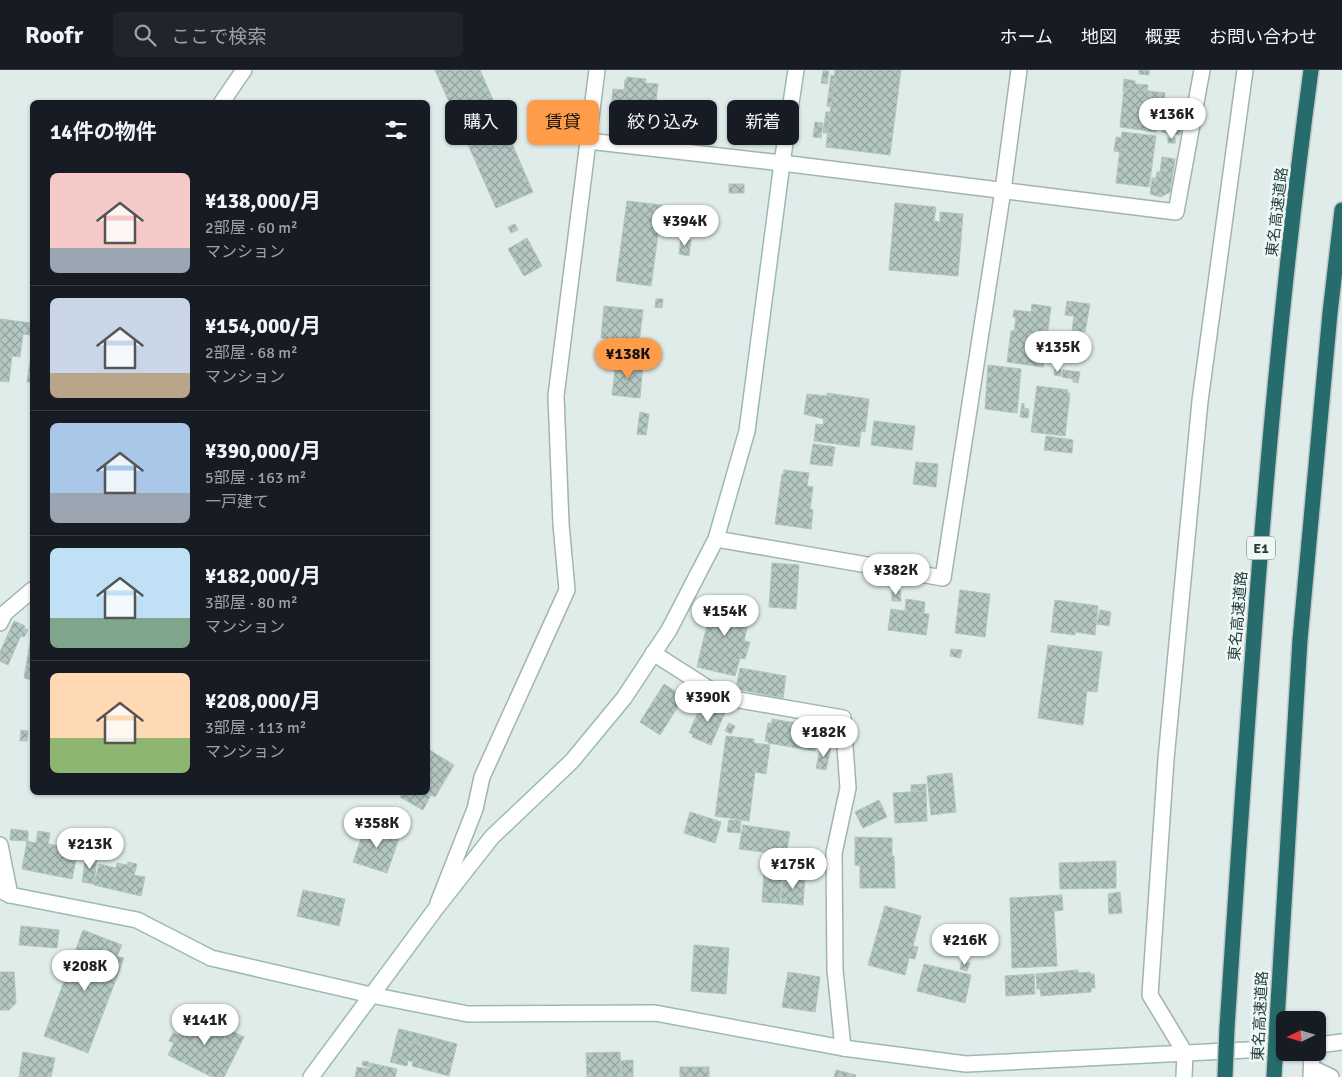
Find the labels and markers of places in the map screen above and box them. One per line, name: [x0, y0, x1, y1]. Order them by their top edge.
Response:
pin: ¥136K: [1137, 98, 1207, 140]
pin: ¥394K: [650, 204, 720, 247]
pin: ¥135K: [1023, 330, 1093, 373]
pin: ¥138K: [593, 338, 663, 380]
pin: ¥382K: [861, 554, 931, 596]
pin: ¥154K: [690, 594, 760, 637]
pin: ¥390K: [673, 680, 743, 723]
pin: ¥182K: [789, 716, 859, 758]
pin: ¥358K: [342, 806, 412, 849]
pin: ¥213K: [55, 828, 125, 870]
pin: ¥175K: [758, 848, 828, 890]
pin: ¥216K: [930, 924, 1000, 966]
pin: ¥208K: [50, 950, 120, 992]
pin: ¥141K: [170, 1004, 240, 1046]

